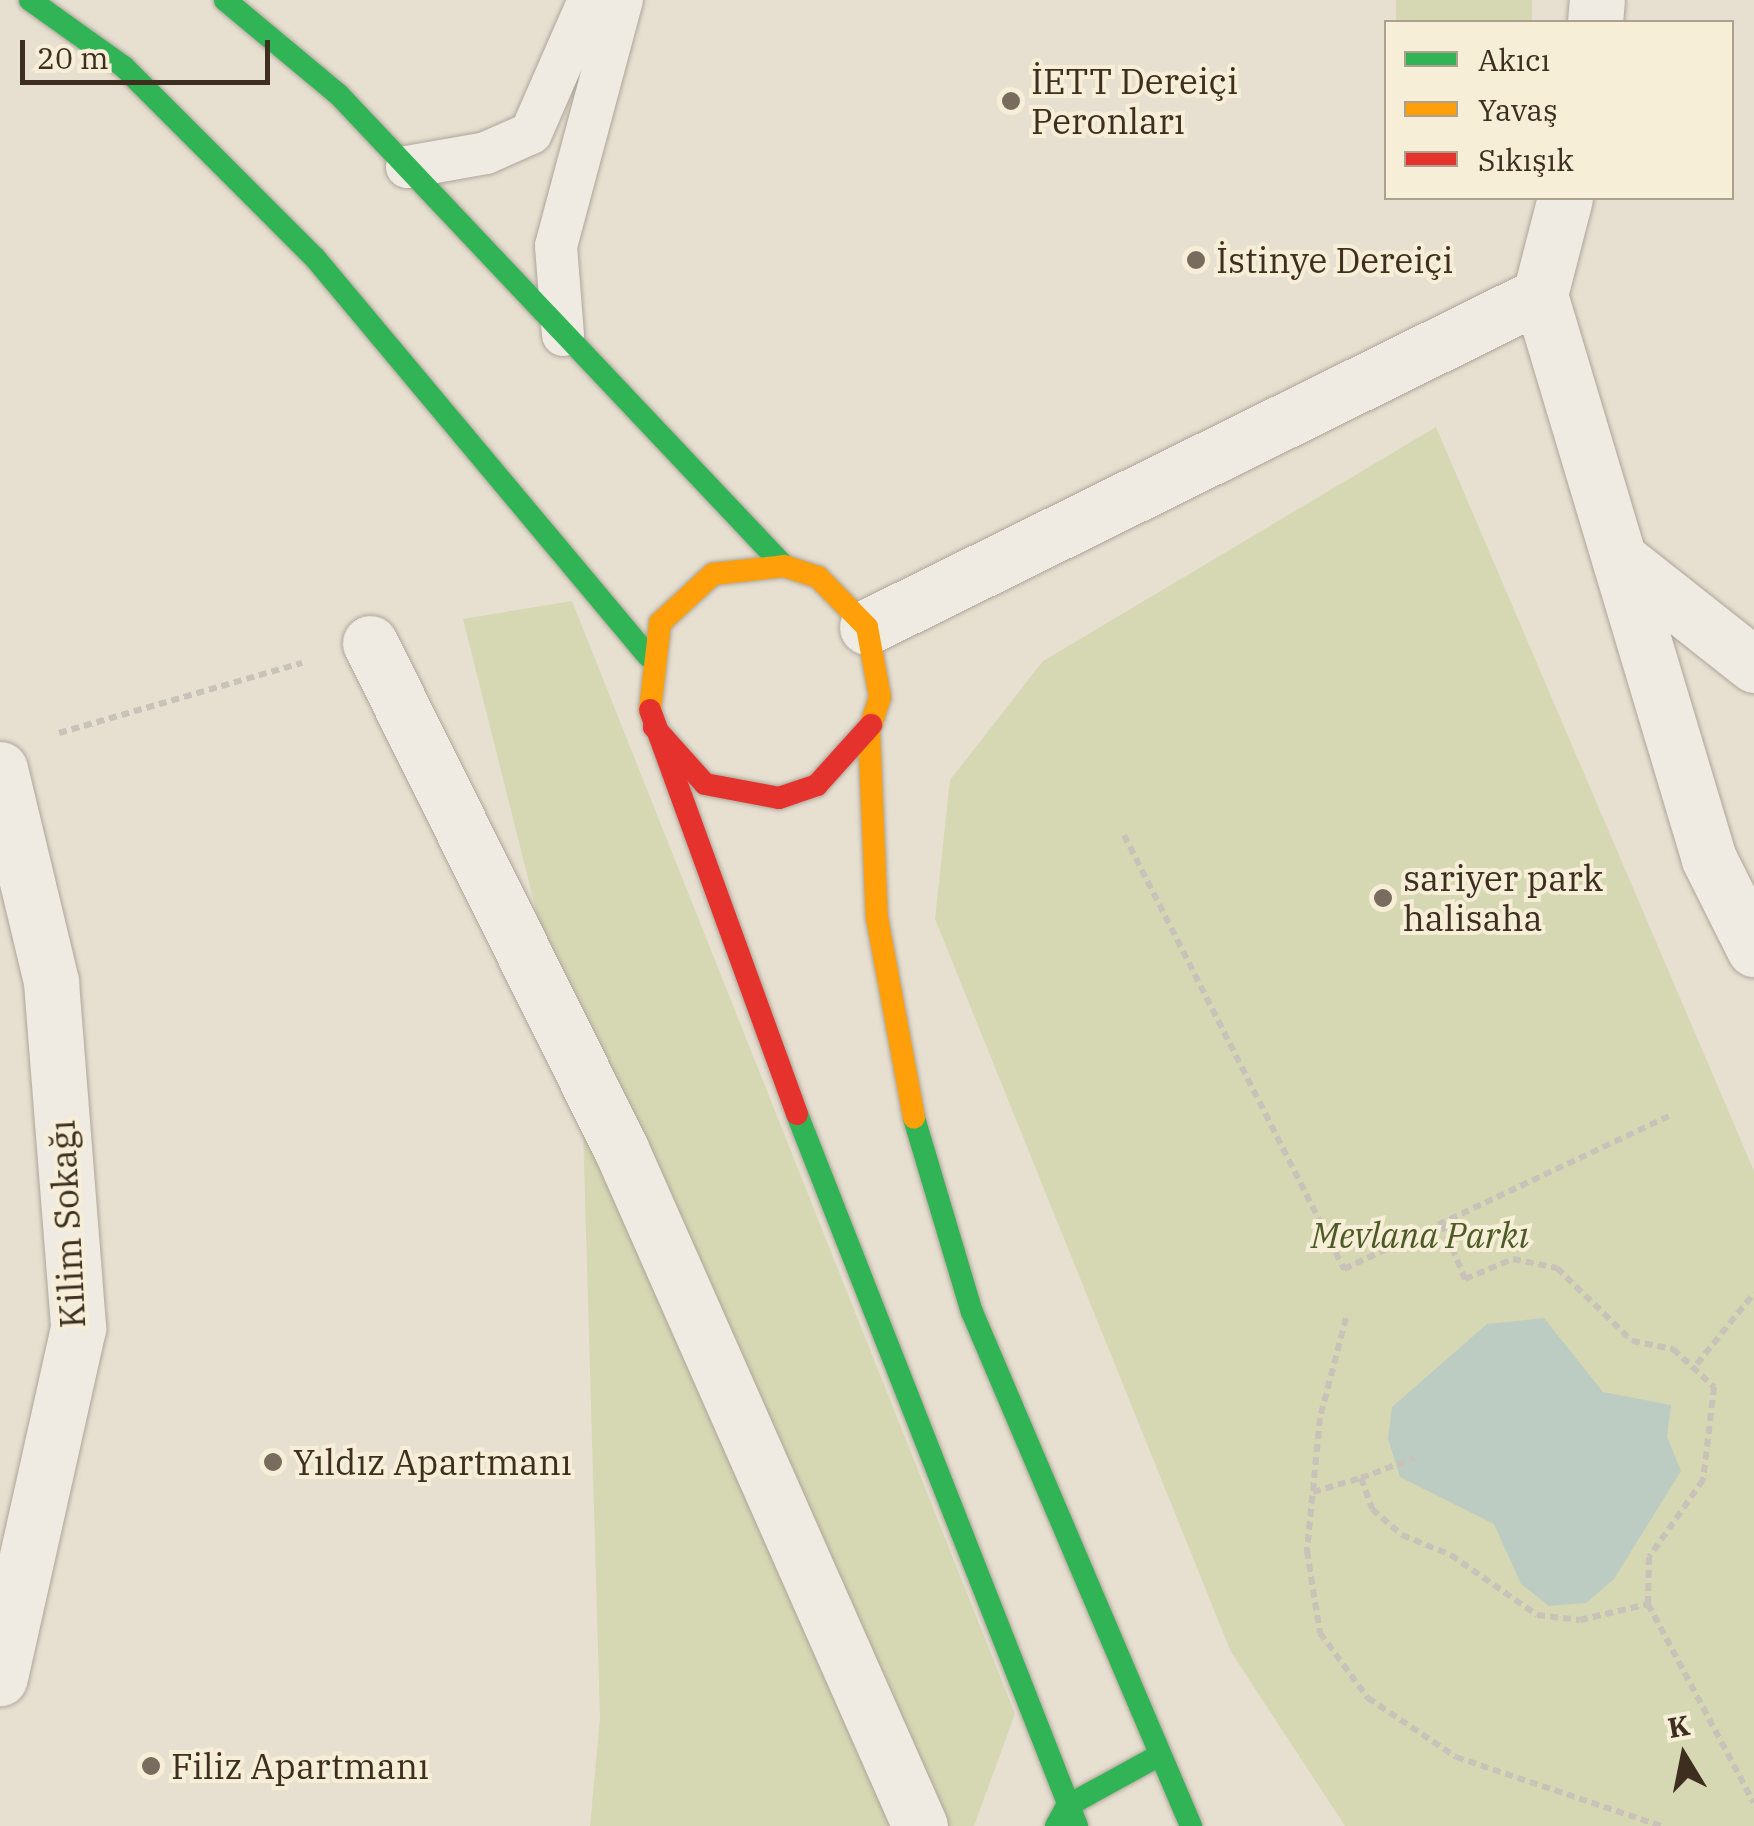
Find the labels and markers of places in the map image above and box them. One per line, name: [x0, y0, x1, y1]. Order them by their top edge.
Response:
place label: İETT Dereiçi Peronları: [1031, 60, 1238, 142]
marker: İETT Dereiçi Peronları: [1000, 90, 1022, 112]
place label: İstinye Dereiçi: [1216, 239, 1453, 281]
marker: İstinye Dereiçi: [1185, 249, 1207, 271]
place label: sariyer park halisaha: [1403, 857, 1603, 939]
marker: sariyer park halisaha: [1372, 887, 1394, 909]
place label: Yıldız Apartmanı: [293, 1441, 572, 1483]
marker: Yıldız Apartmanı: [262, 1451, 284, 1473]
place label: Filiz Apartmanı: [171, 1745, 429, 1787]
marker: Filiz Apartmanı: [140, 1755, 162, 1777]

